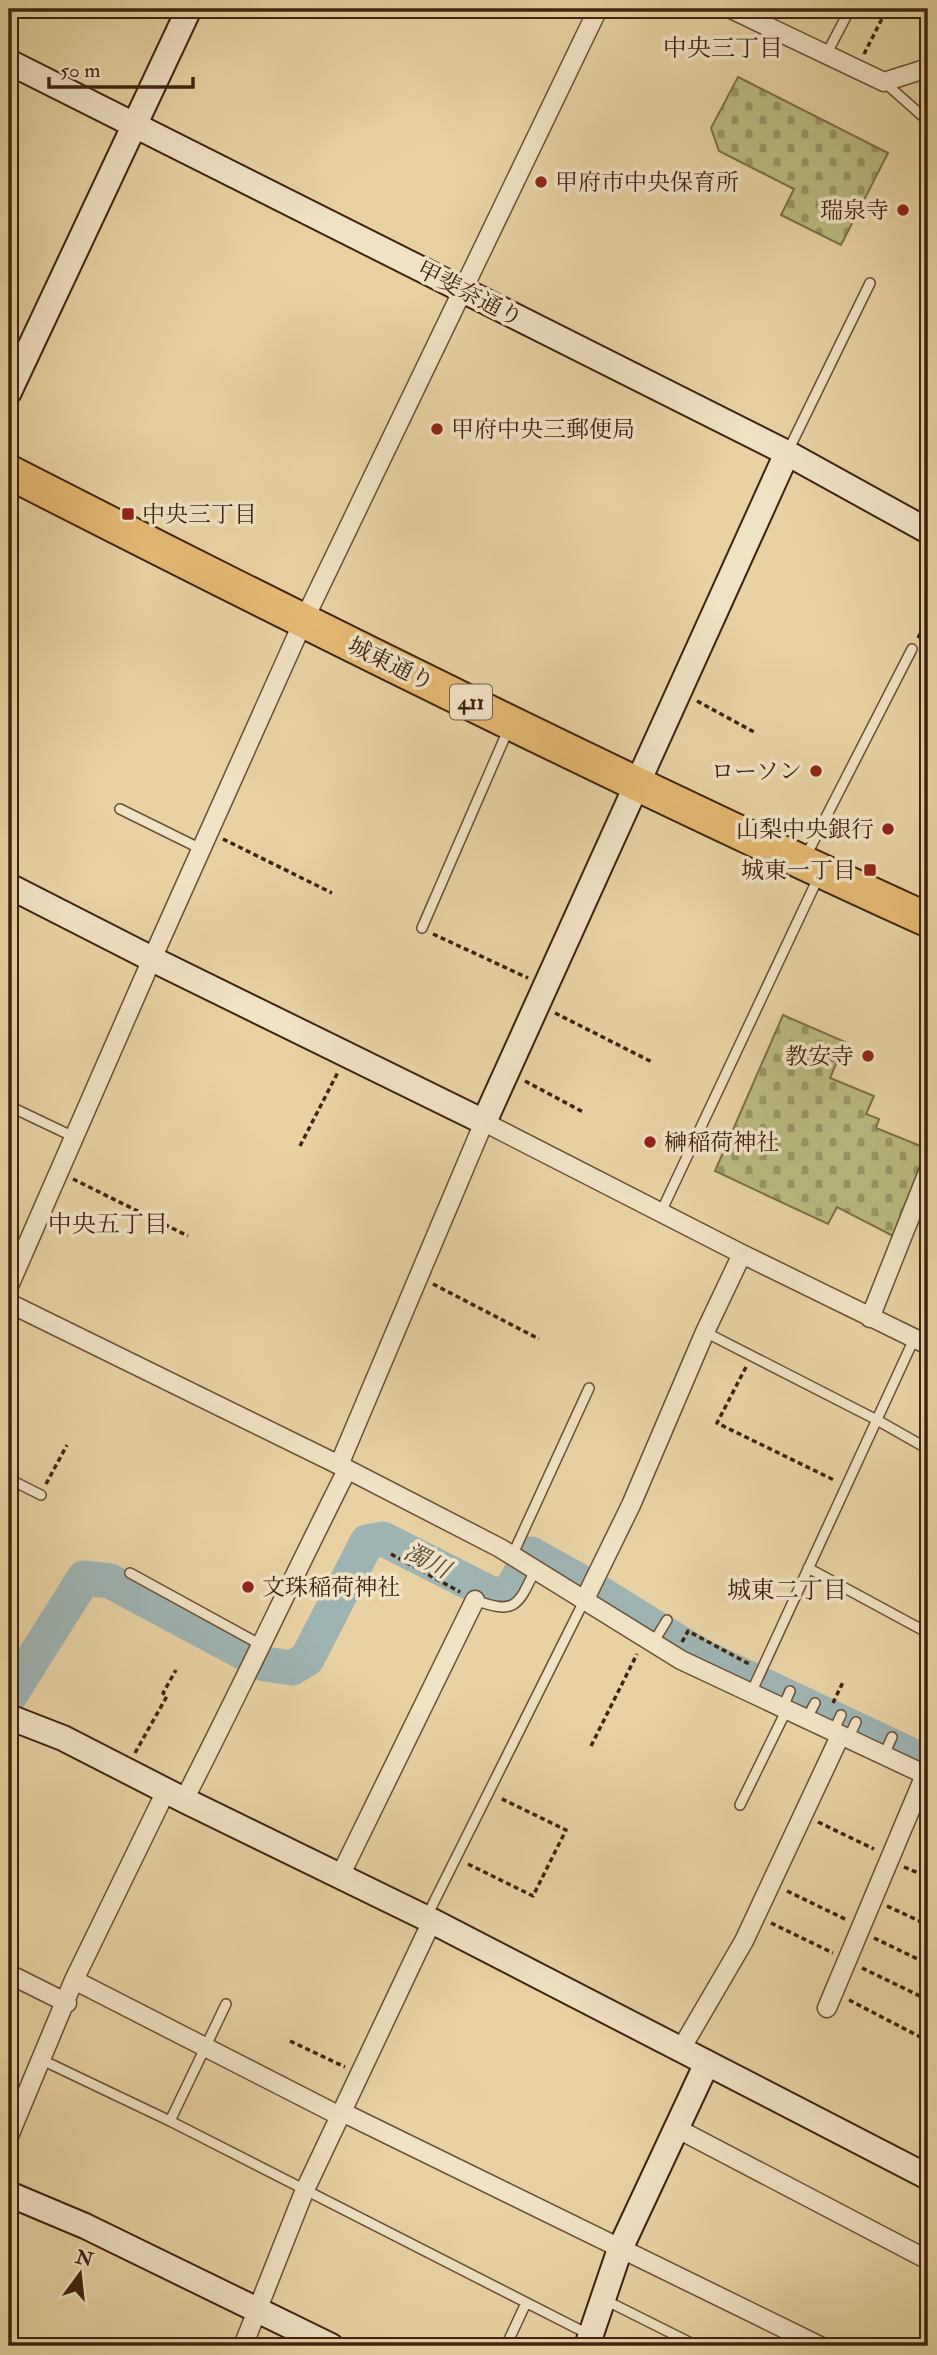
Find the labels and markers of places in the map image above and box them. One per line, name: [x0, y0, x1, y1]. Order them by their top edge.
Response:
place label: 甲府市中央保育所: [555, 168, 739, 197]
marker: 甲府市中央保育所: [533, 174, 549, 190]
place label: 瑞泉寺: [820, 196, 889, 225]
marker: 瑞泉寺: [895, 202, 911, 218]
place label: 甲府中央三郵便局: [451, 415, 635, 444]
marker: 甲府中央三郵便局: [429, 421, 445, 437]
place label: 中央三丁目: [142, 500, 257, 529]
marker: 中央三丁目: [120, 506, 136, 522]
place label: ローソン: [711, 757, 802, 786]
marker: ローソン: [808, 763, 824, 779]
place label: 山梨中央銀行: [736, 815, 874, 844]
marker: 山梨中央銀行: [880, 821, 896, 837]
place label: 城東一丁目: [741, 856, 856, 885]
marker: 城東一丁目: [862, 862, 878, 878]
place label: 教安寺: [785, 1042, 854, 1071]
marker: 教安寺: [860, 1048, 876, 1064]
place label: 榊稲荷神社: [664, 1128, 779, 1157]
marker: 榊稲荷神社: [642, 1134, 658, 1150]
place label: 文珠稲荷神社: [262, 1573, 400, 1602]
marker: 文珠稲荷神社: [240, 1579, 256, 1595]

